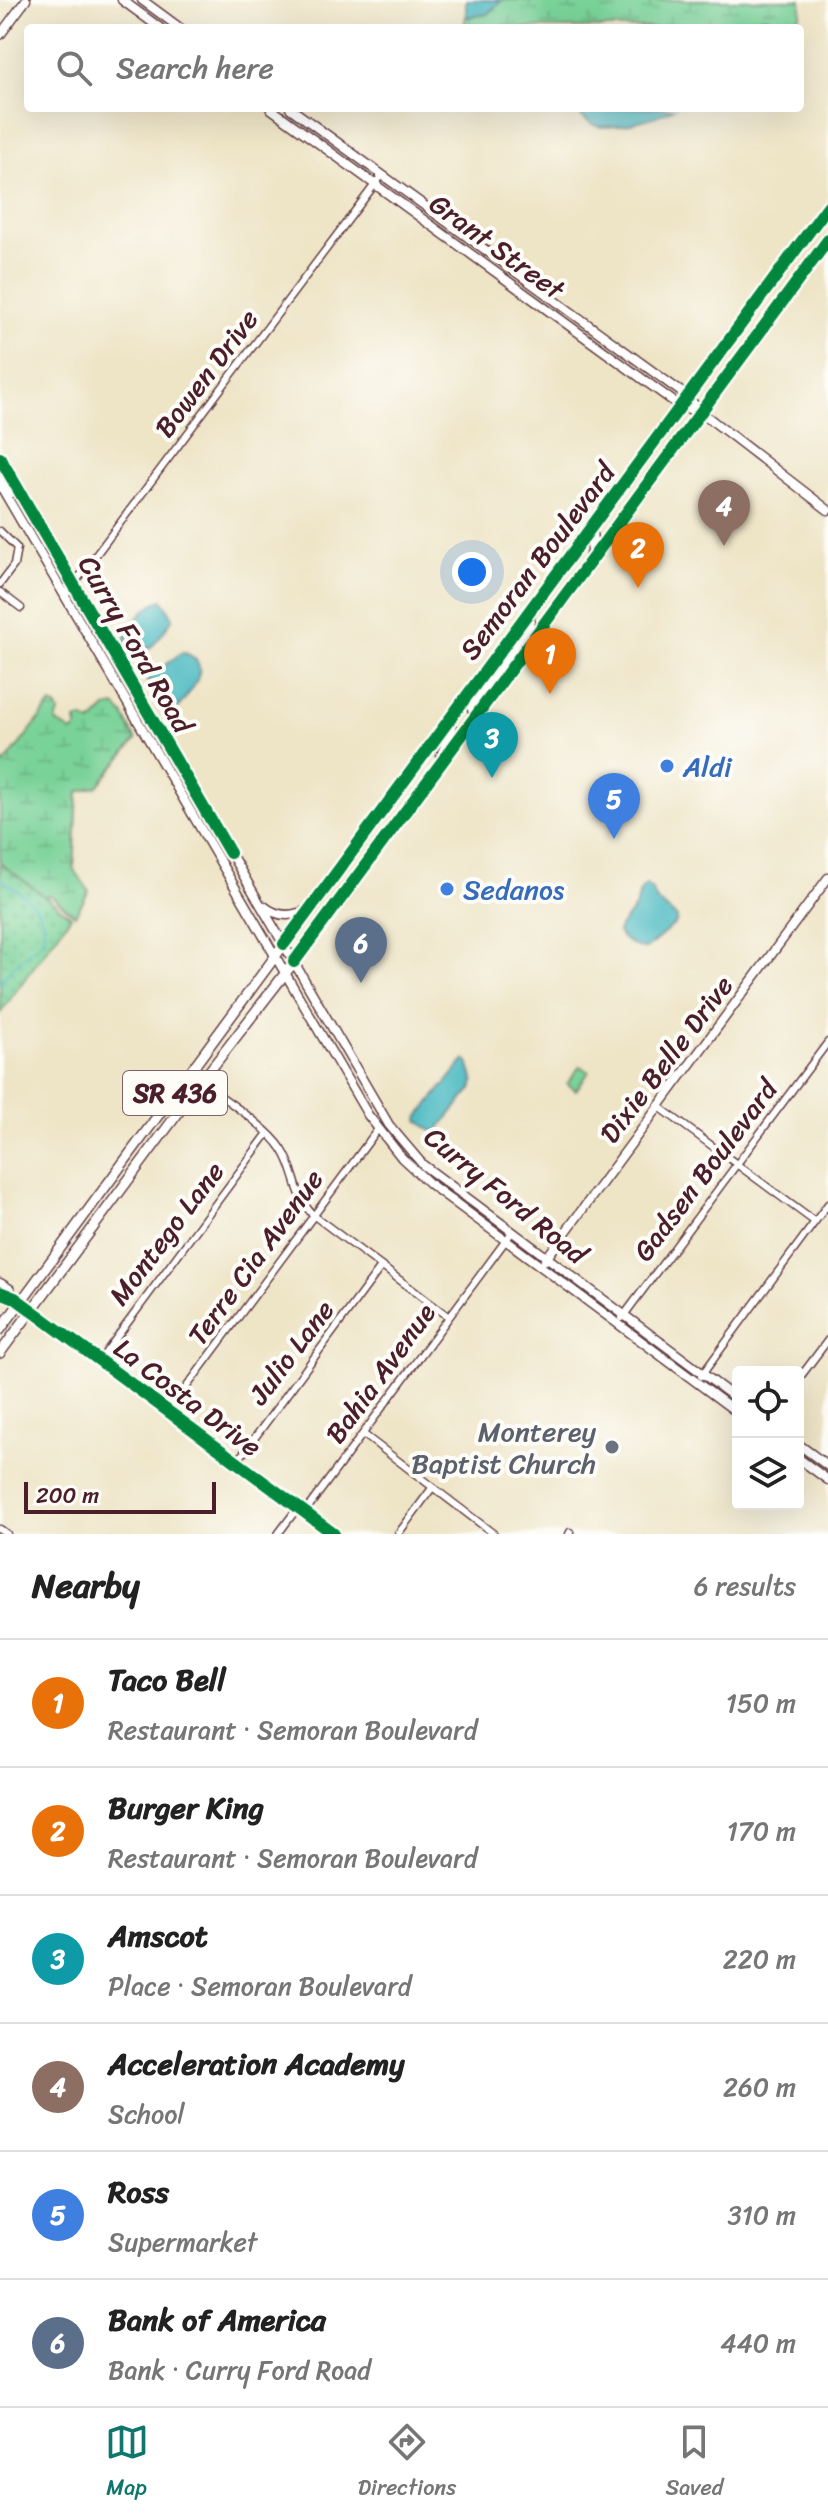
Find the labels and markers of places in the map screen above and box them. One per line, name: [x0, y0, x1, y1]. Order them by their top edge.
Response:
pin: 4: [698, 480, 750, 546]
pin: 2: [612, 522, 664, 588]
pin: 1: [524, 628, 576, 694]
pin: 3: [466, 712, 518, 778]
place label: Aldi: [682, 742, 733, 791]
marker: Aldi: [658, 757, 676, 775]
pin: 5: [588, 773, 640, 839]
place label: Sedanos: [463, 865, 565, 914]
marker: Sedanos: [438, 880, 456, 898]
pin: 6: [335, 917, 387, 983]
place label: Monterey Baptist Church: [411, 1407, 596, 1488]
marker: Monterey Baptist Church: [603, 1438, 621, 1456]

